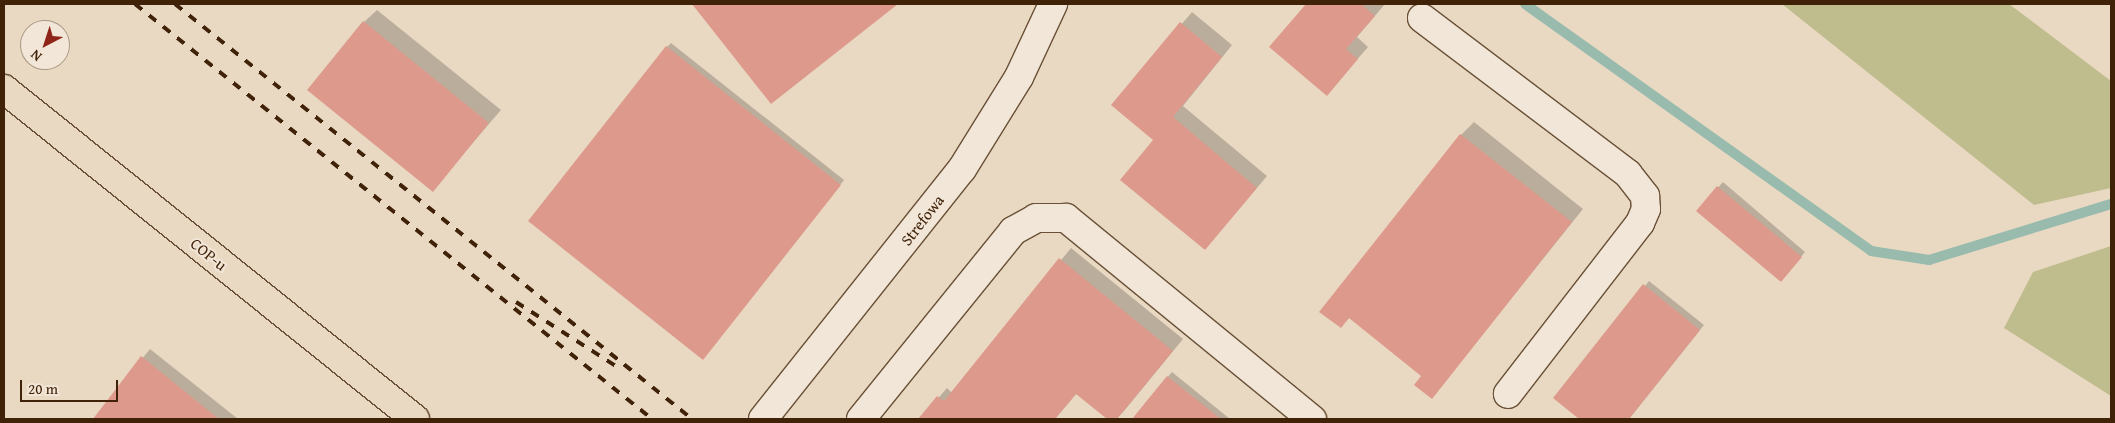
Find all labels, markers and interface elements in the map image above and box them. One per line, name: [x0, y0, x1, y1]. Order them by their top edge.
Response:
north arrow: [20, 20, 70, 70]
text: N: [26, 45, 46, 66]
street label: Strefowa: [896, 191, 948, 249]
street label: COP-u: [187, 234, 231, 274]
scale bar: [22, 370, 120, 402]
text: 20 m: [28, 378, 58, 399]

